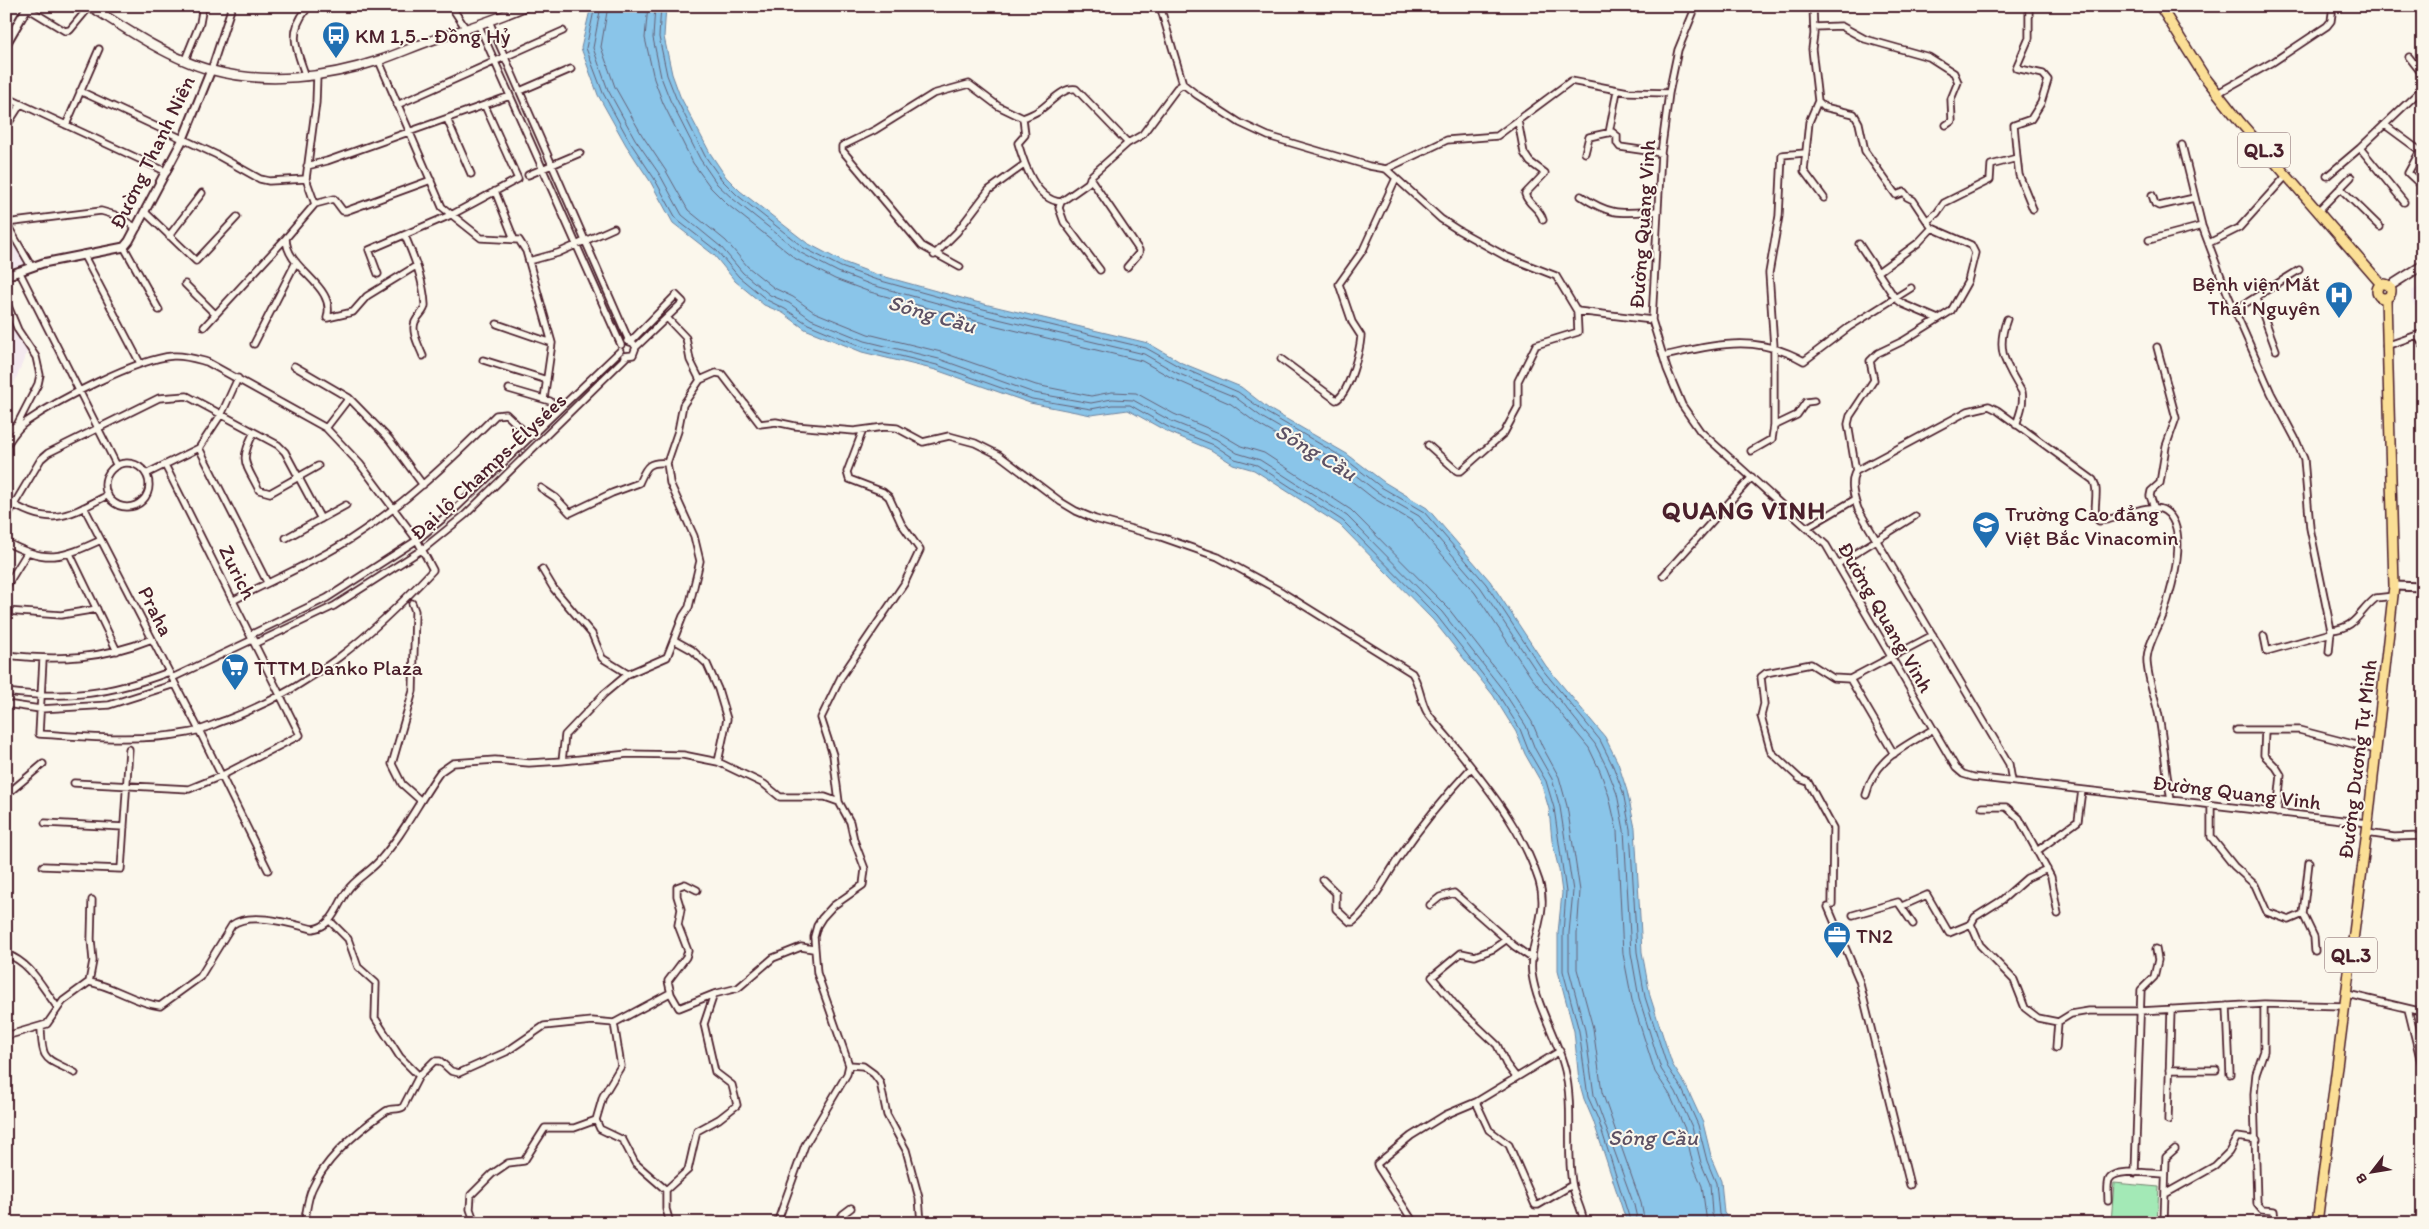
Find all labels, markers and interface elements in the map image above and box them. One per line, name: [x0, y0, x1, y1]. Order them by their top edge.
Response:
bus stop icon: KM 1,5 - Đồng Hỷ: [321, 20, 351, 59]
place label: KM 1,5 - Đồng Hỷ: [355, 23, 511, 48]
street label: Đường Thanh Niên: [104, 71, 200, 233]
road number: QL.3: [2238, 132, 2290, 168]
street label: Đường Quang Vinh: [1624, 139, 1660, 309]
place label: Bệnh viện Mắt Thái Nguyên: [2192, 271, 2320, 320]
hospital icon: Bệnh viện Mắt Thái Nguyên: [2324, 280, 2354, 319]
water label: Sông Cầu: [885, 289, 980, 340]
street label: Đại lộ Champs-Élysées: [405, 387, 571, 545]
water label: Sông Cầu: [1270, 417, 1362, 487]
district label: QUANG VINH: [1662, 494, 1826, 526]
place label: Trường Cao đẳng Việt Bắc Vinacomin: [2005, 501, 2178, 550]
school or university icon: Trường Cao đẳng Việt Bắc Vinacomin: [1971, 510, 2001, 549]
street label: Đường Quang Vinh: [1833, 537, 1939, 697]
street label: Zurich: [214, 540, 262, 604]
street label: Praha: [133, 582, 179, 640]
supermarket icon: TTTM Danko Plaza: [220, 652, 250, 691]
place label: TTTM Danko Plaza: [254, 655, 423, 680]
street label: Đường Dương Tự Minh: [2332, 658, 2382, 860]
street label: Đường Quang Vinh: [2151, 769, 2323, 815]
office icon: TN2: [1822, 920, 1852, 959]
place label: TN2: [1856, 923, 1893, 948]
road number: QL.3: [2325, 938, 2377, 972]
water label: Sông Cầu: [1608, 1124, 1699, 1151]
north arrow: [2346, 1146, 2396, 1196]
text: B: [2352, 1170, 2371, 1187]

